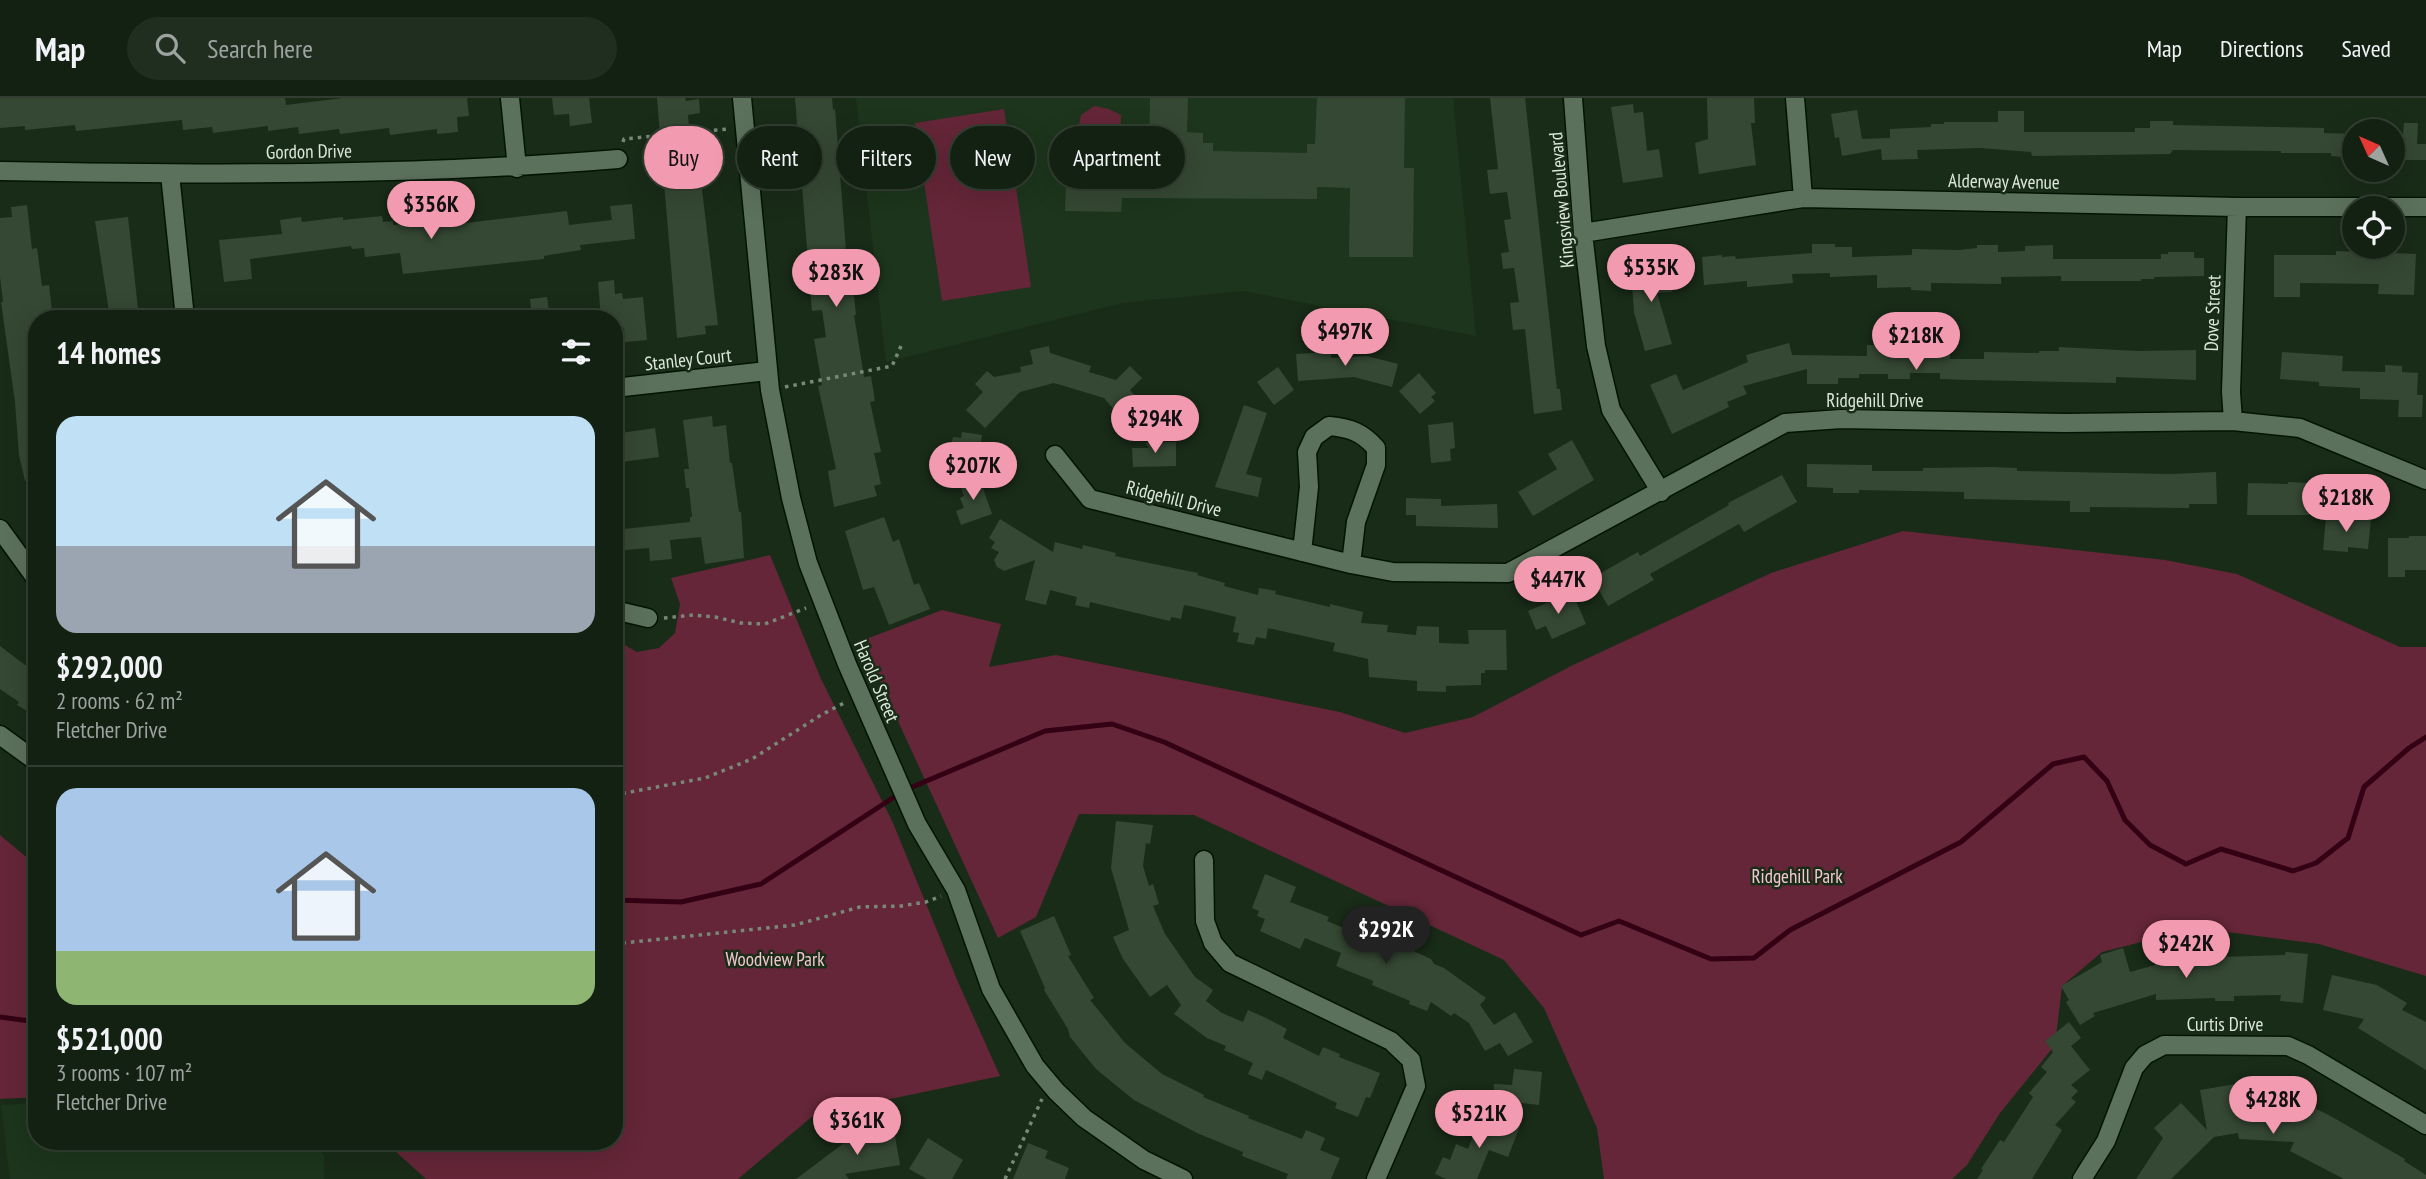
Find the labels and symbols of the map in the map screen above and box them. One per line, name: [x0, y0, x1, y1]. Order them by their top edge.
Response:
north arrow: [2342, 119, 2404, 182]
street label: Kingsview Boulevard: [1543, 131, 1579, 269]
street label: Gordon Drive: [266, 138, 352, 164]
street label: Alderway Avenue: [1948, 168, 2060, 194]
pin: $356K: [382, 181, 480, 241]
pin: $535K: [1602, 244, 1700, 304]
pin: $283K: [787, 250, 885, 309]
street label: Dove Street: [2199, 274, 2225, 352]
pin: $497K: [1296, 308, 1394, 368]
pin: $218K: [1867, 313, 1965, 372]
street label: Stanley Court: [643, 342, 733, 376]
street label: Ridgehill Drive: [1826, 388, 1924, 412]
pin: $294K: [1106, 396, 1204, 455]
pin: $207K: [924, 442, 1022, 502]
pin: $218K: [2297, 474, 2395, 534]
street label: Ridgehill Drive: [1124, 475, 1224, 521]
pin: $447K: [1509, 556, 1607, 616]
street label: Harold Street: [849, 636, 905, 727]
park label: Ridgehill Park: [1751, 864, 1843, 888]
pin: $292K: [1337, 906, 1435, 966]
pin: $242K: [2137, 920, 2235, 980]
park label: Woodview Park: [725, 947, 825, 971]
street label: Curtis Drive: [2187, 1012, 2263, 1036]
pin: $428K: [2224, 1076, 2322, 1136]
pin: $521K: [1430, 1090, 1528, 1150]
pin: $361K: [808, 1098, 906, 1157]

